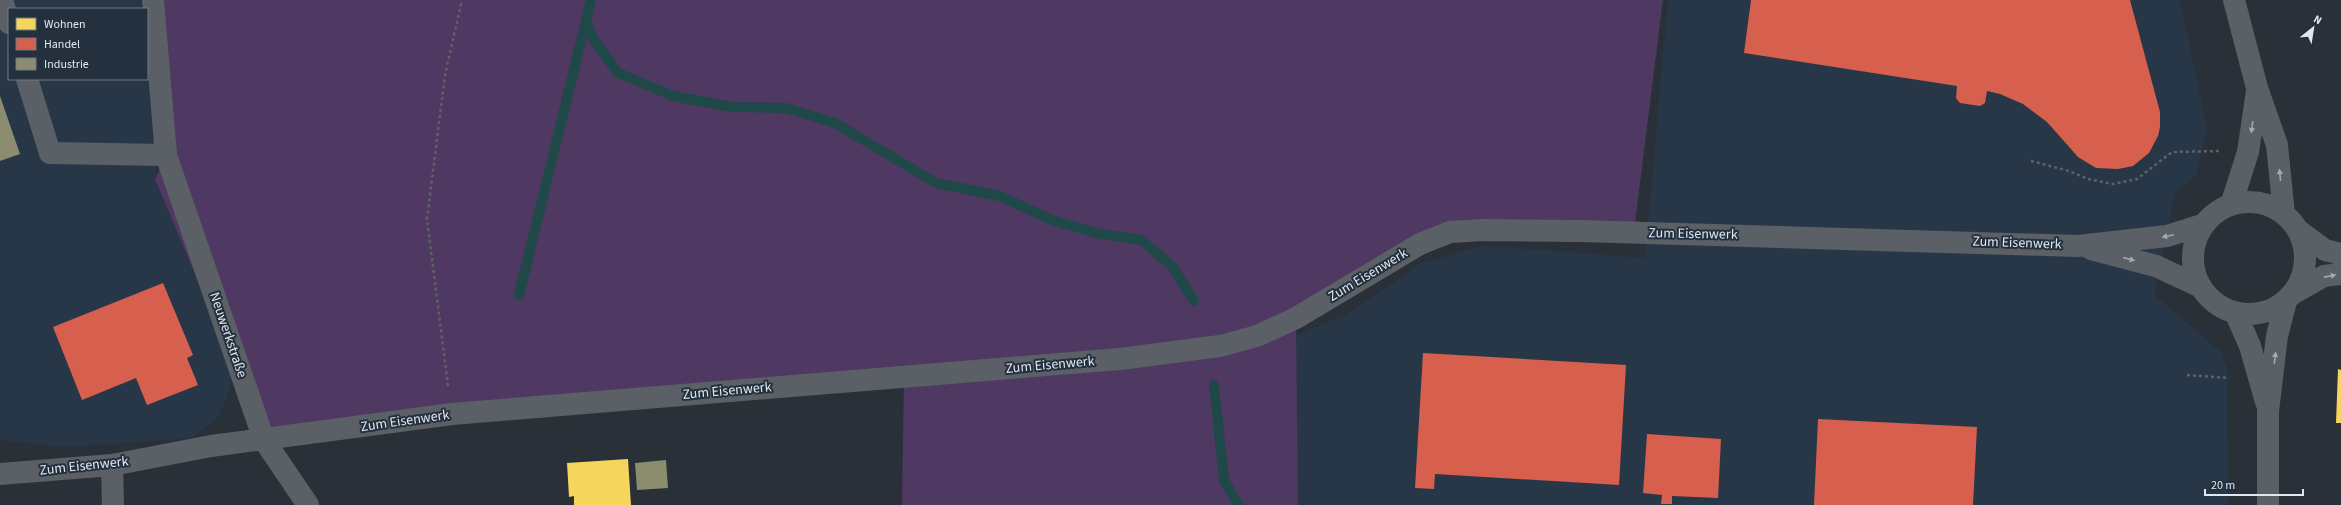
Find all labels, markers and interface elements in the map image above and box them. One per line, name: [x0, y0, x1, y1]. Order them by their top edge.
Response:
legend: [8, 8, 148, 80]
north arrow: [2293, 8, 2333, 48]
text: N: [2311, 11, 2325, 28]
text: Wohnen: [44, 16, 86, 33]
text: Handel: [44, 36, 80, 53]
text: Industrie: [44, 56, 89, 73]
one-way arrow: [2249, 121, 2255, 133]
one-way arrow: [2277, 169, 2283, 181]
street label: Zum Eisenwerk: [1648, 223, 1738, 245]
street label: Zum Eisenwerk: [1972, 231, 2062, 255]
one-way arrow: [2161, 233, 2174, 239]
street label: Zum Eisenwerk: [1325, 243, 1411, 307]
one-way arrow: [2123, 256, 2135, 262]
one-way arrow: [2323, 273, 2336, 279]
street label: Neuwerkstraße: [204, 290, 252, 381]
street label: Zum Eisenwerk: [1005, 351, 1095, 379]
one-way arrow: [2272, 352, 2278, 364]
street label: Zum Eisenwerk: [682, 377, 772, 405]
street label: Zum Eisenwerk: [359, 405, 451, 437]
street label: Zum Eisenwerk: [39, 451, 130, 481]
scale bar: [2205, 471, 2303, 497]
text: 20 m: [2211, 477, 2235, 494]

